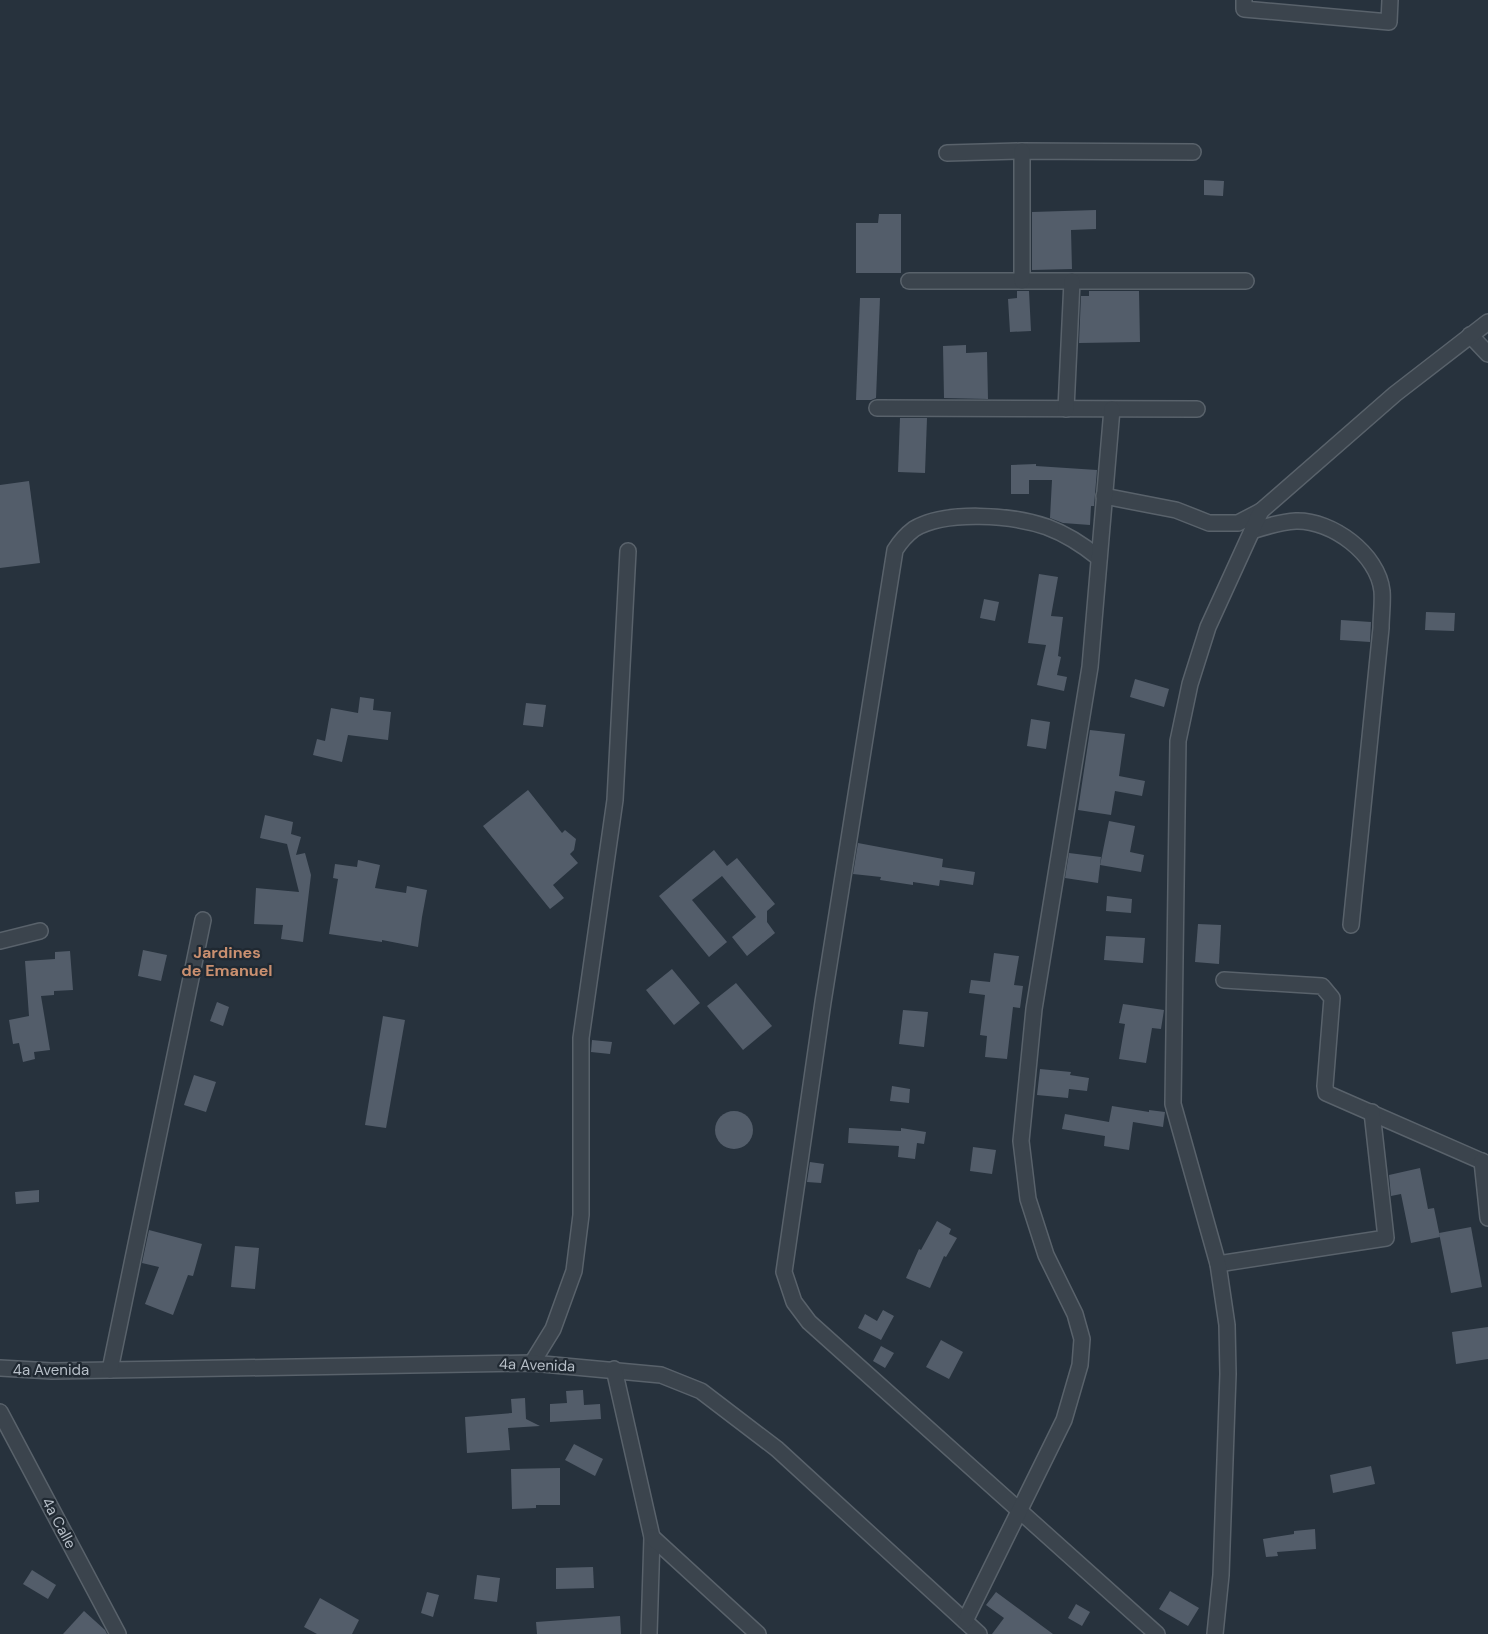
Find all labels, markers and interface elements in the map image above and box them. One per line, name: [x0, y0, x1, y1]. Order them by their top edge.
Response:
district label: Jardines de Emanuel: [181, 942, 273, 981]
street label: 4a Avenida: [499, 1354, 575, 1376]
street label: 4a Avenida: [13, 1360, 89, 1380]
street label: 4a Calle: [37, 1494, 81, 1552]

